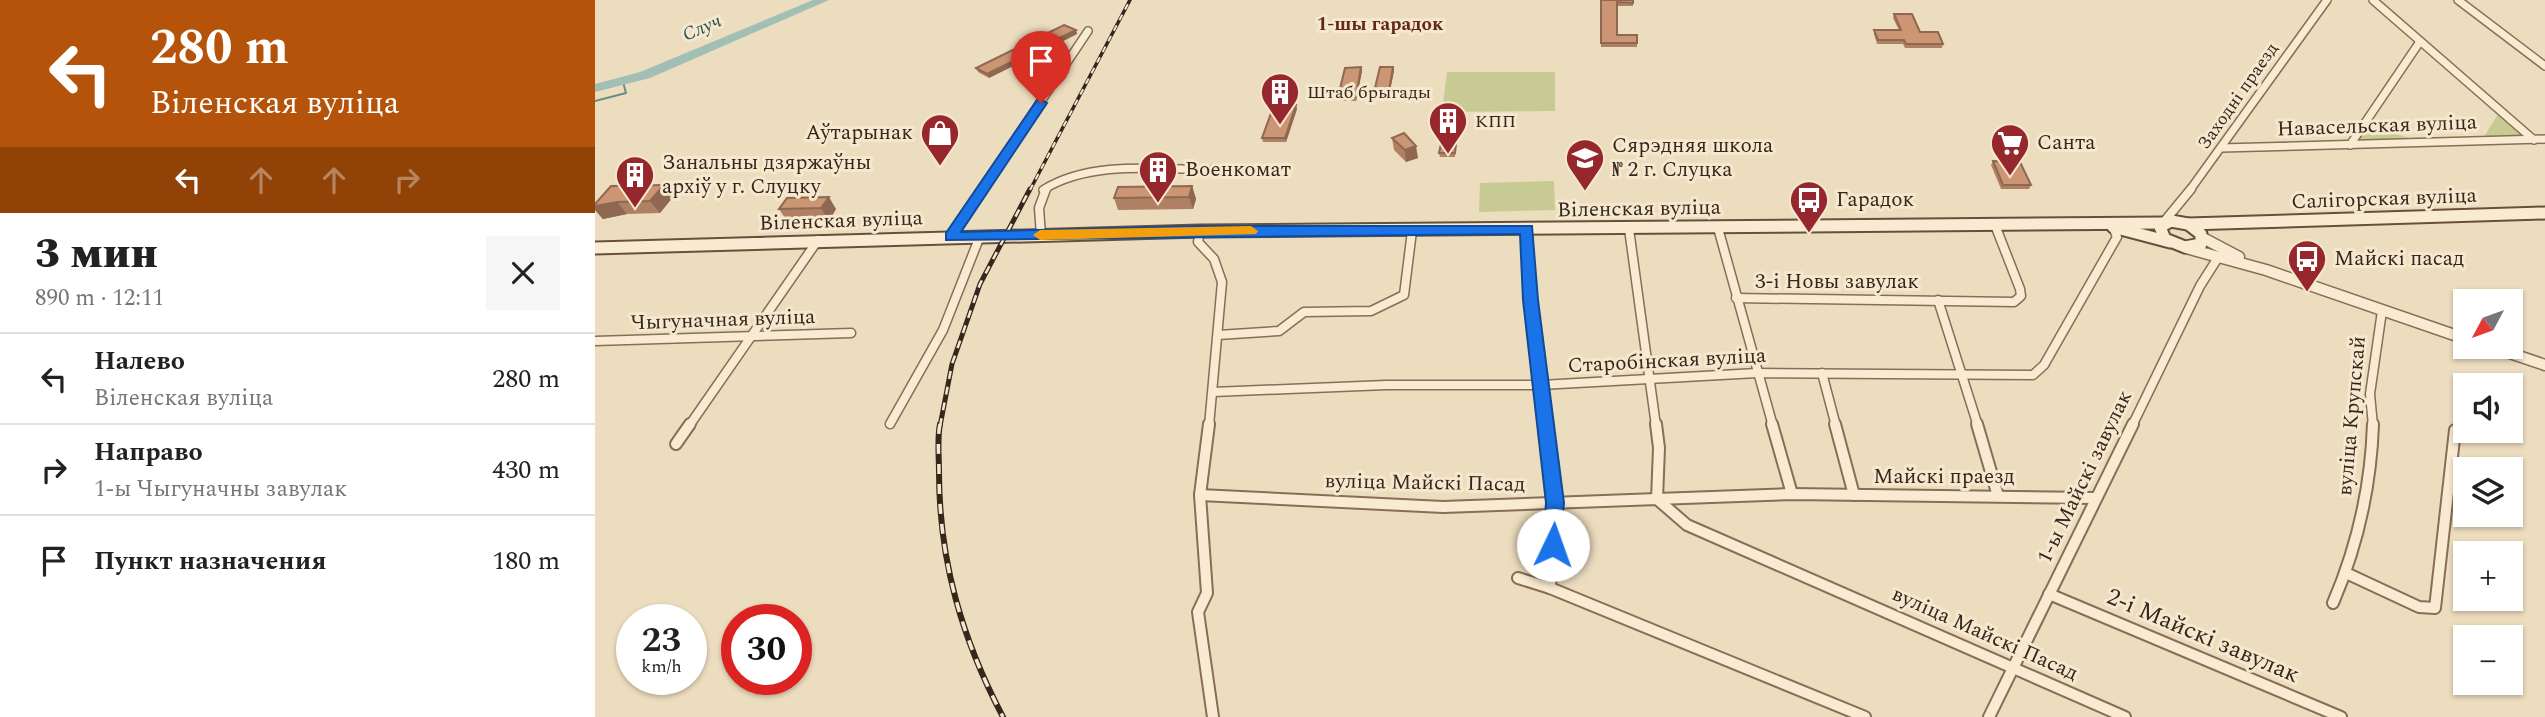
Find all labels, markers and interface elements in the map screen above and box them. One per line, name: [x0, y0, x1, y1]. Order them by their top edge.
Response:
water label: Случ: [678, 7, 726, 49]
district label: 1-шы гарадок: [1317, 10, 1444, 39]
text: 280 m: [150, 11, 289, 86]
icon: left: [35, 28, 126, 119]
pin: [1011, 31, 1071, 103]
street label: Заходні праезд: [2191, 37, 2285, 155]
icon: arrive: [1022, 42, 1060, 80]
building icon: Штаб брыгады: [1259, 71, 1301, 126]
text: Віленская вуліца: [150, 79, 399, 128]
place label: Штаб брыгады: [1307, 79, 1431, 106]
building icon: КПП: [1427, 100, 1469, 155]
street label: Навасельская вуліца: [2276, 106, 2478, 145]
place label: КПП: [1475, 108, 1516, 135]
shop icon: Аўтарынак: [919, 112, 961, 167]
place label: Аўтарынак: [806, 117, 913, 149]
supermarket icon: Санта: [1989, 122, 2031, 177]
place label: Санта: [2037, 127, 2096, 159]
place label: Сярэдняя школа № 2 г. Слуцка: [1612, 130, 1774, 186]
school or university icon: Сярэдняя школа № 2 г. Слуцка: [1564, 137, 1606, 192]
place label: Занальны дзяржаўны архіў у г. Слуцку: [662, 147, 871, 203]
building icon: Военкомат: [1137, 149, 1179, 204]
building icon: Занальны дзяржаўны архіў у г. Слуцку: [614, 154, 656, 209]
place label: Военкомат: [1185, 154, 1291, 186]
icon: left: [169, 161, 207, 199]
icon: ahead: [242, 161, 280, 199]
icon: ahead: [315, 161, 353, 199]
icon: right: [388, 161, 426, 199]
bus stop icon: Гарадок: [1788, 179, 1830, 234]
street label: Салігорская вуліца: [2291, 180, 2478, 218]
place label: Гарадок: [1836, 184, 1915, 216]
street label: Віленская вуліца: [1557, 192, 1722, 226]
street label: Віленская вуліца: [759, 202, 924, 240]
text: 3 мин: [35, 223, 158, 286]
button: close: [486, 236, 560, 310]
bus stop icon: Майскі пасад: [2286, 238, 2328, 293]
place label: Майскі пасад: [2334, 243, 2464, 275]
street label: 3-і Новы завулак: [1755, 266, 1919, 298]
text: 890 m · 12:11: [35, 281, 164, 316]
north arrow: [2453, 289, 2523, 359]
map controls: [2453, 289, 2523, 695]
street label: Чыгуначная вуліца: [630, 301, 817, 339]
street label: вуліца Крупскай: [2329, 335, 2375, 497]
street label: Старобінская вуліца: [1567, 340, 1768, 382]
text: Налево: [94, 341, 185, 381]
text: 280 m: [492, 359, 560, 399]
icon: left: [35, 360, 73, 398]
button: sound: [2453, 373, 2523, 443]
text: Віленская вуліца: [94, 381, 273, 416]
street label: 1-ы Майскі завулак: [2029, 385, 2141, 569]
text: Направо: [94, 432, 203, 472]
text: 430 m: [492, 450, 560, 490]
icon: right: [35, 451, 73, 489]
button: layers: [2453, 457, 2523, 527]
street label: Майскі праезд: [1873, 461, 2015, 493]
street label: вуліца Майскі Пасад: [1324, 465, 1526, 501]
text: 1-ы Чыгуначны завулак: [94, 472, 347, 507]
position arrow: [1516, 508, 1590, 582]
text: Пункт назначения: [94, 541, 327, 581]
text: 180 m: [492, 541, 560, 581]
button: +: [2453, 541, 2523, 611]
icon: arrive: [35, 542, 73, 580]
street label: вуліца Майскі Пасад: [1887, 579, 2083, 689]
street label: 2-і Майскі завулак: [2101, 579, 2305, 693]
speed limit sign: 30: [721, 604, 812, 695]
text: 23: [642, 614, 681, 667]
button: −: [2453, 625, 2523, 695]
text: km/h: [641, 653, 682, 680]

